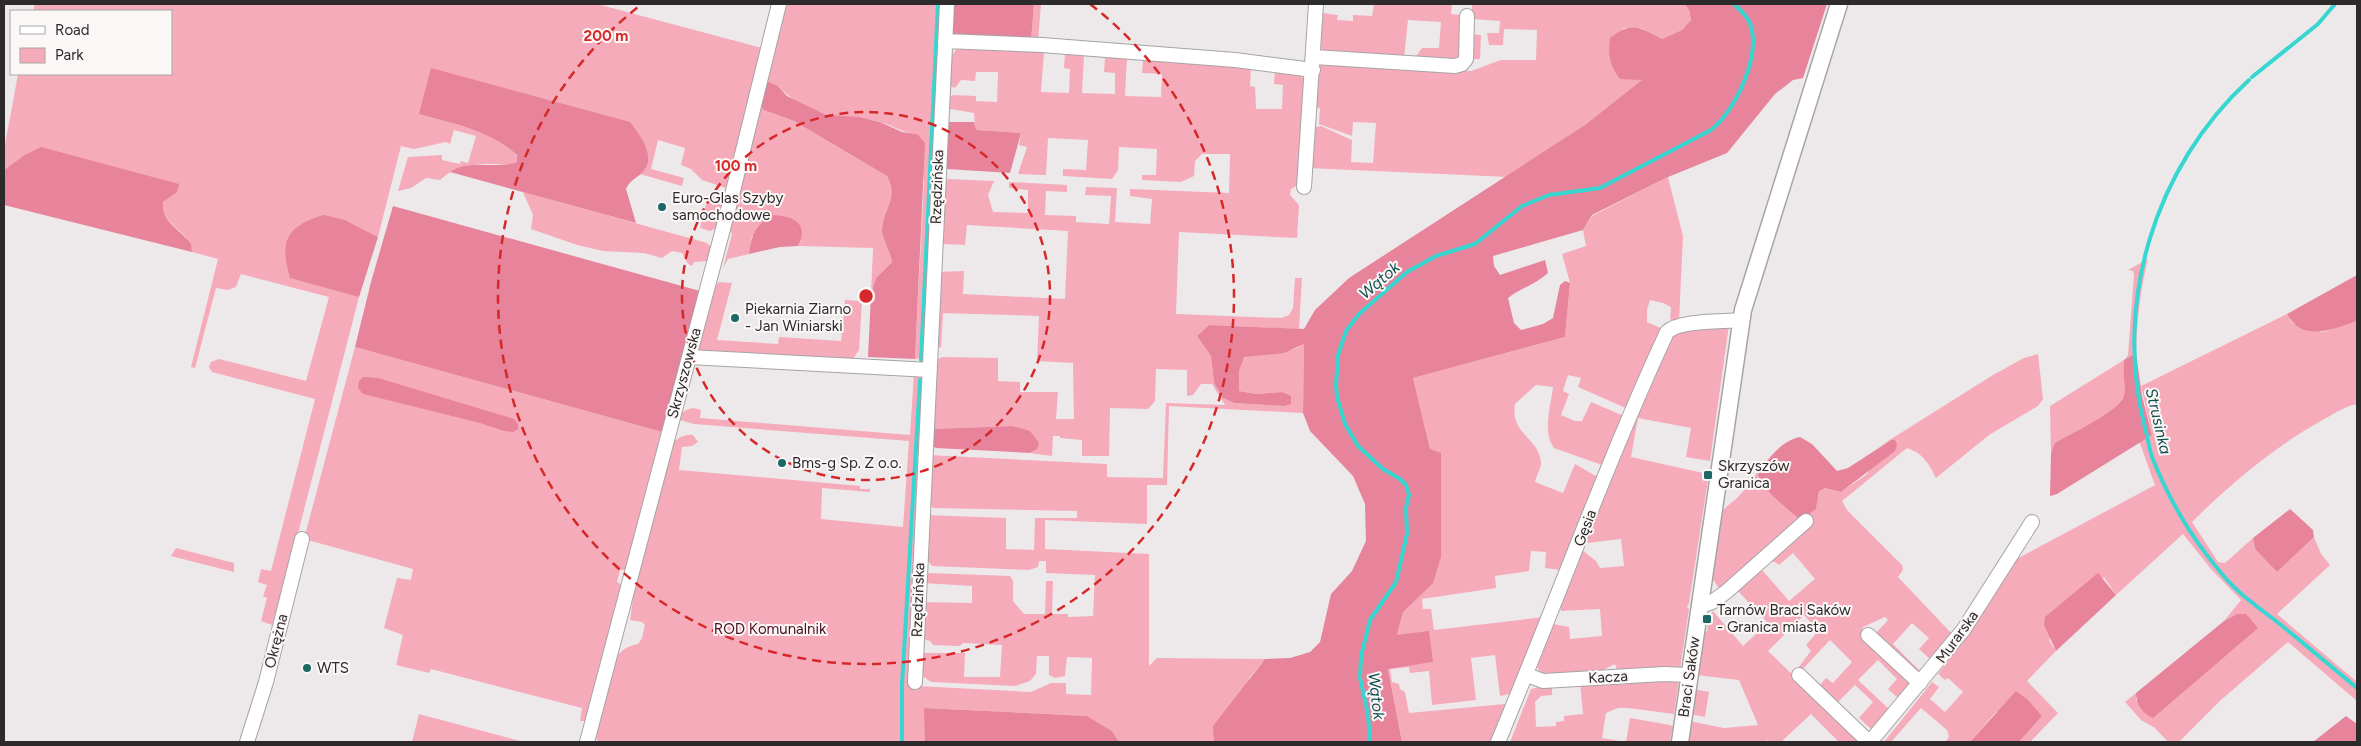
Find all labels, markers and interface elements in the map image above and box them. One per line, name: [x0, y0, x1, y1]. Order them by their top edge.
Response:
legend: [10, 10, 172, 75]
text: Road: [55, 21, 90, 39]
text: 200 m: [584, 27, 628, 45]
text: Park: [55, 46, 84, 64]
street label: Rzędzińska: [927, 149, 947, 225]
text: 100 m: [715, 157, 757, 175]
place label: Euro-Glas Szyby samochodowe: [672, 189, 783, 224]
marker: Euro-Glas Szyby samochodowe: [656, 201, 668, 213]
water label: Wątok: [1355, 257, 1404, 303]
centre of rings: [857, 287, 875, 305]
place label: Piekarnia Ziarno - Jan Winiarski: [745, 300, 852, 335]
marker: Piekarnia Ziarno - Jan Winiarski: [729, 312, 741, 324]
street label: Skrzyszowska: [663, 326, 705, 420]
water label: Strusinka: [2142, 386, 2175, 456]
place label: Bms-g Sp. Z o.o.: [792, 454, 902, 472]
marker: Bms-g Sp. Z o.o.: [776, 457, 788, 469]
place label: Skrzyszów Granica: [1718, 457, 1790, 492]
marker: Skrzyszów Granica: [1702, 469, 1714, 481]
street label: Gęsia: [1570, 507, 1600, 549]
street label: Rzędzińska: [908, 562, 928, 638]
place label: Tarnów Braci Saków - Granica miasta: [1717, 601, 1851, 636]
street label: Murarska: [1932, 607, 1982, 667]
street label: Okrężna: [261, 612, 291, 670]
marker: Tarnów Braci Saków - Granica miasta: [1701, 613, 1713, 625]
park label: ROD Komunalnik: [714, 620, 827, 638]
street label: Braci Saków: [1674, 635, 1704, 719]
place label: WTS: [317, 659, 349, 677]
marker: WTS: [301, 662, 313, 674]
street label: Kacza: [1588, 667, 1628, 687]
water label: Wątok: [1364, 671, 1389, 722]

